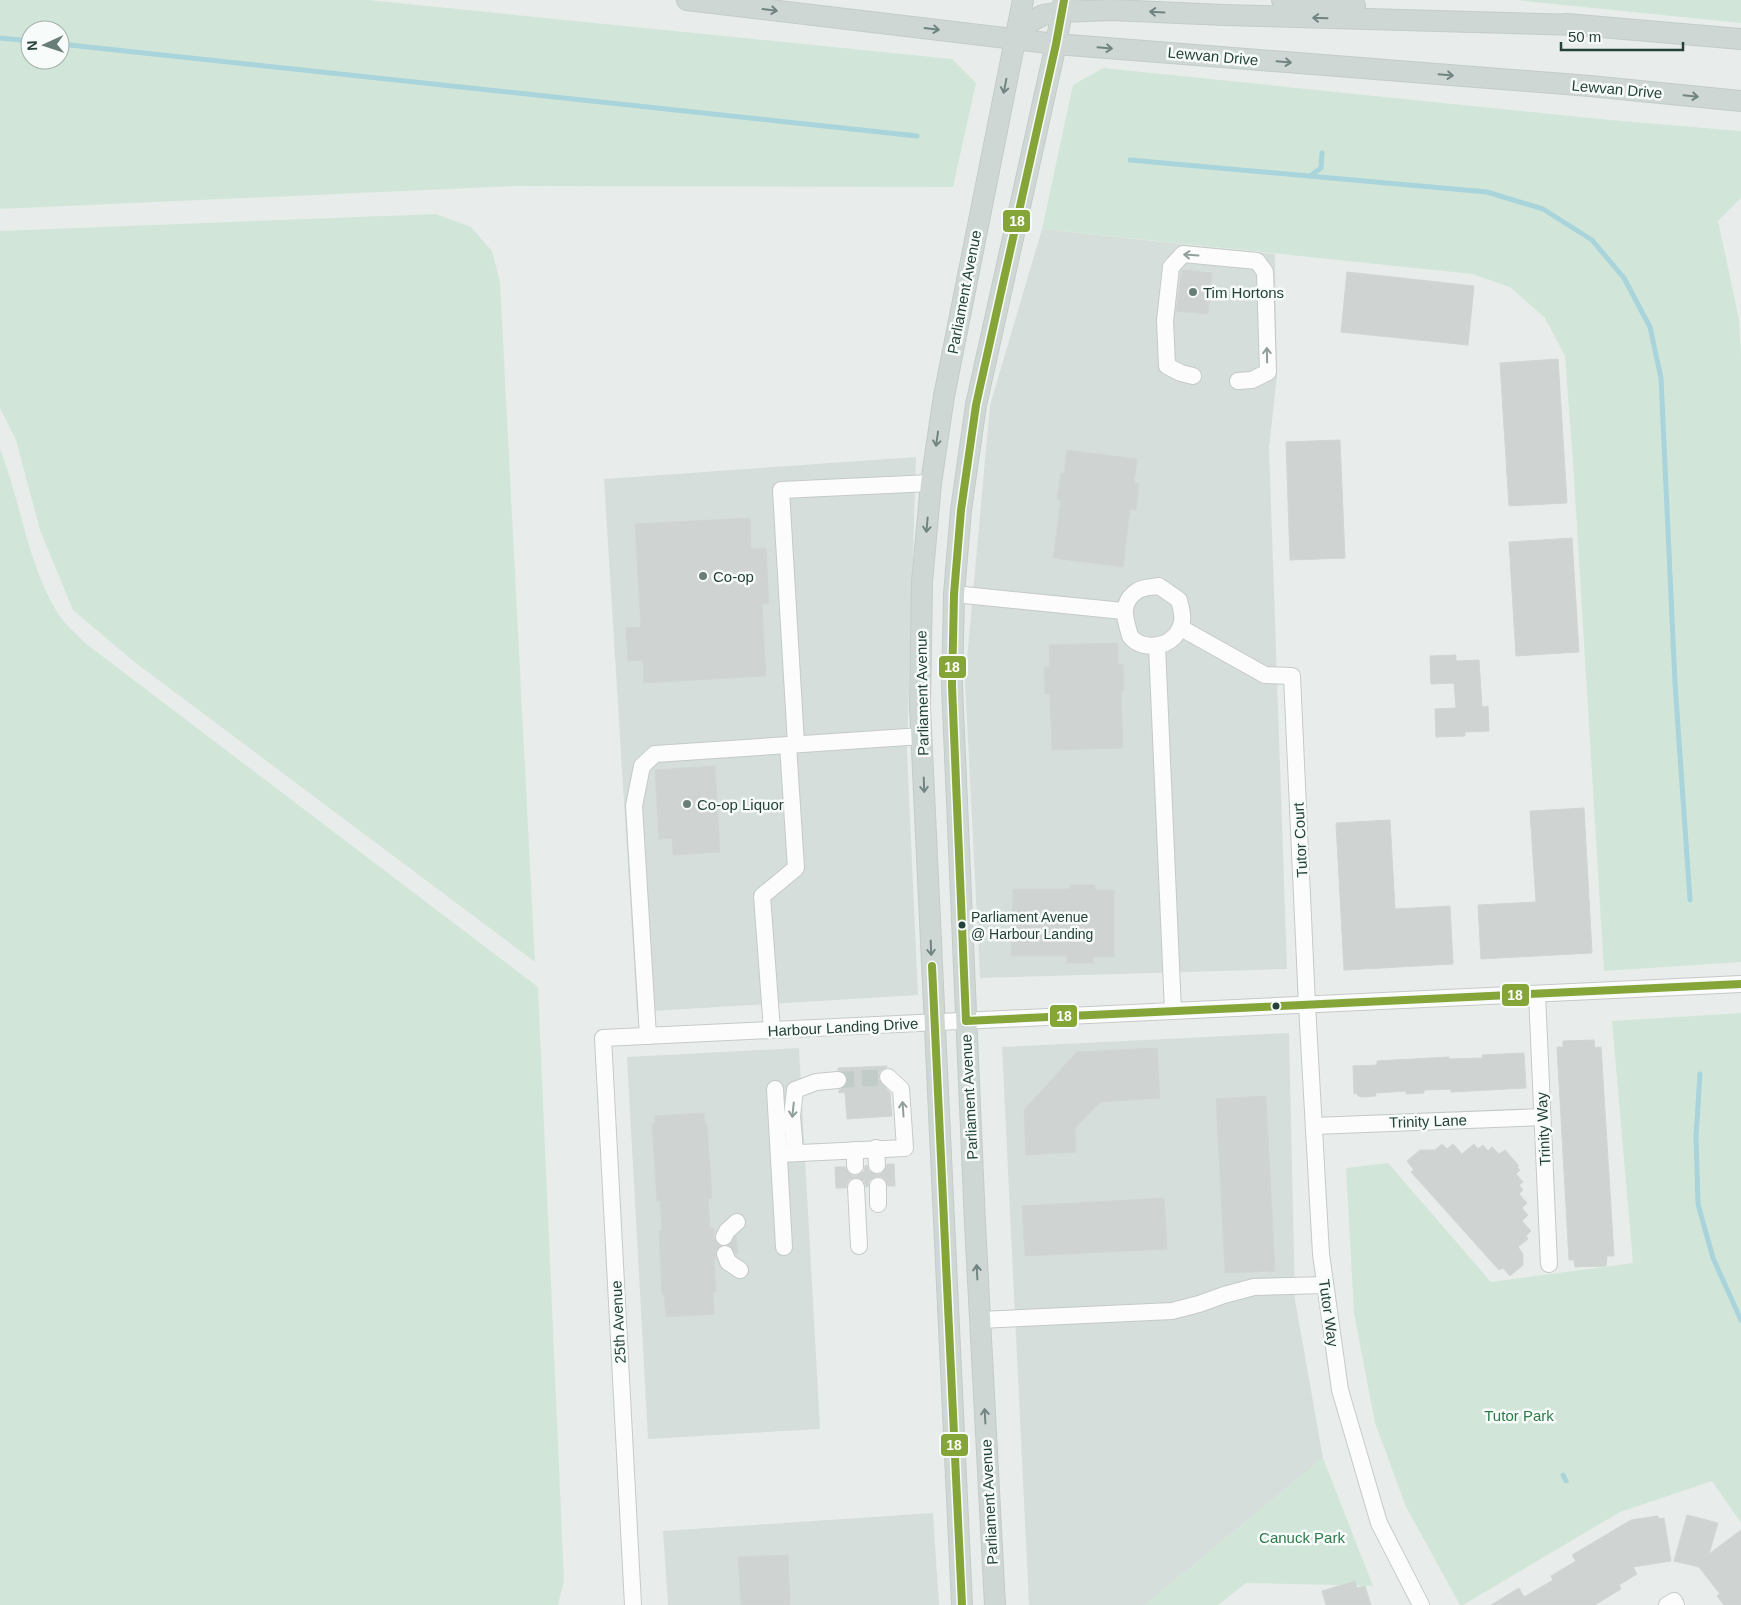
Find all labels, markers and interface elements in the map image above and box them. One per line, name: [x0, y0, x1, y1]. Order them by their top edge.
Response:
one-way arrow: [762, 5, 778, 15]
one-way arrow: [1150, 7, 1166, 16]
one-way arrow: [1312, 13, 1328, 22]
north arrow: [20, 20, 70, 70]
scale bar: [1561, 20, 1684, 52]
one-way arrow: [923, 24, 939, 34]
text: 50 m: [1568, 28, 1601, 45]
text: N: [24, 40, 40, 51]
one-way arrow: [1097, 43, 1113, 52]
street label: Lewvan Drive: [1167, 44, 1259, 68]
one-way arrow: [1276, 57, 1292, 66]
one-way arrow: [1438, 70, 1454, 79]
street label: Lewvan Drive: [1571, 77, 1663, 101]
one-way arrow: [1000, 78, 1009, 94]
one-way arrow: [1683, 91, 1699, 101]
line badge: 18: [1002, 209, 1031, 233]
text: 18: [1009, 213, 1025, 229]
street label: Parliament Avenue: [944, 229, 984, 355]
one-way arrow: [1183, 250, 1199, 260]
place label: Tim Hortons: [1203, 284, 1284, 301]
marker: Tim Hortons: [1187, 286, 1199, 298]
one-way arrow: [1262, 347, 1272, 363]
one-way arrow: [932, 431, 942, 447]
one-way arrow: [923, 517, 932, 533]
place label: Co-op: [713, 568, 754, 585]
marker: Co-op: [697, 570, 709, 582]
street label: Parliament Avenue: [912, 630, 932, 756]
line badge: 18: [938, 655, 967, 679]
text: 18: [944, 659, 960, 675]
one-way arrow: [919, 777, 928, 793]
place label: Co-op Liquor: [697, 796, 784, 813]
marker: Co-op Liquor: [681, 798, 693, 810]
street label: Tutor Court: [1289, 801, 1310, 878]
place label: Parliament Avenue @ Harbour Landing: [971, 909, 1093, 942]
marker: Parliament Avenue @ Harbour Landing: [957, 920, 967, 930]
one-way arrow: [926, 939, 935, 955]
line badge: 18: [1501, 983, 1530, 1007]
text: 18: [1507, 987, 1523, 1003]
unlabelled marker: [1271, 1001, 1281, 1011]
line badge: 18: [1049, 1004, 1078, 1028]
text: 18: [1056, 1008, 1072, 1024]
street label: Harbour Landing Drive: [767, 1015, 919, 1039]
street label: Parliament Avenue: [957, 1034, 981, 1160]
street label: Trinity Way: [1533, 1091, 1553, 1166]
one-way arrow: [788, 1102, 798, 1118]
one-way arrow: [898, 1102, 907, 1118]
street label: Trinity Lane: [1389, 1111, 1467, 1131]
one-way arrow: [973, 1264, 982, 1280]
street label: Tutor Way: [1316, 1278, 1342, 1348]
street label: 25th Avenue: [607, 1280, 629, 1364]
park label: Tutor Park: [1484, 1407, 1554, 1424]
one-way arrow: [980, 1409, 990, 1425]
line badge: 18: [940, 1433, 969, 1457]
text: 18: [946, 1437, 962, 1453]
street label: Parliament Avenue: [977, 1439, 1001, 1565]
park label: Canuck Park: [1259, 1529, 1345, 1546]

